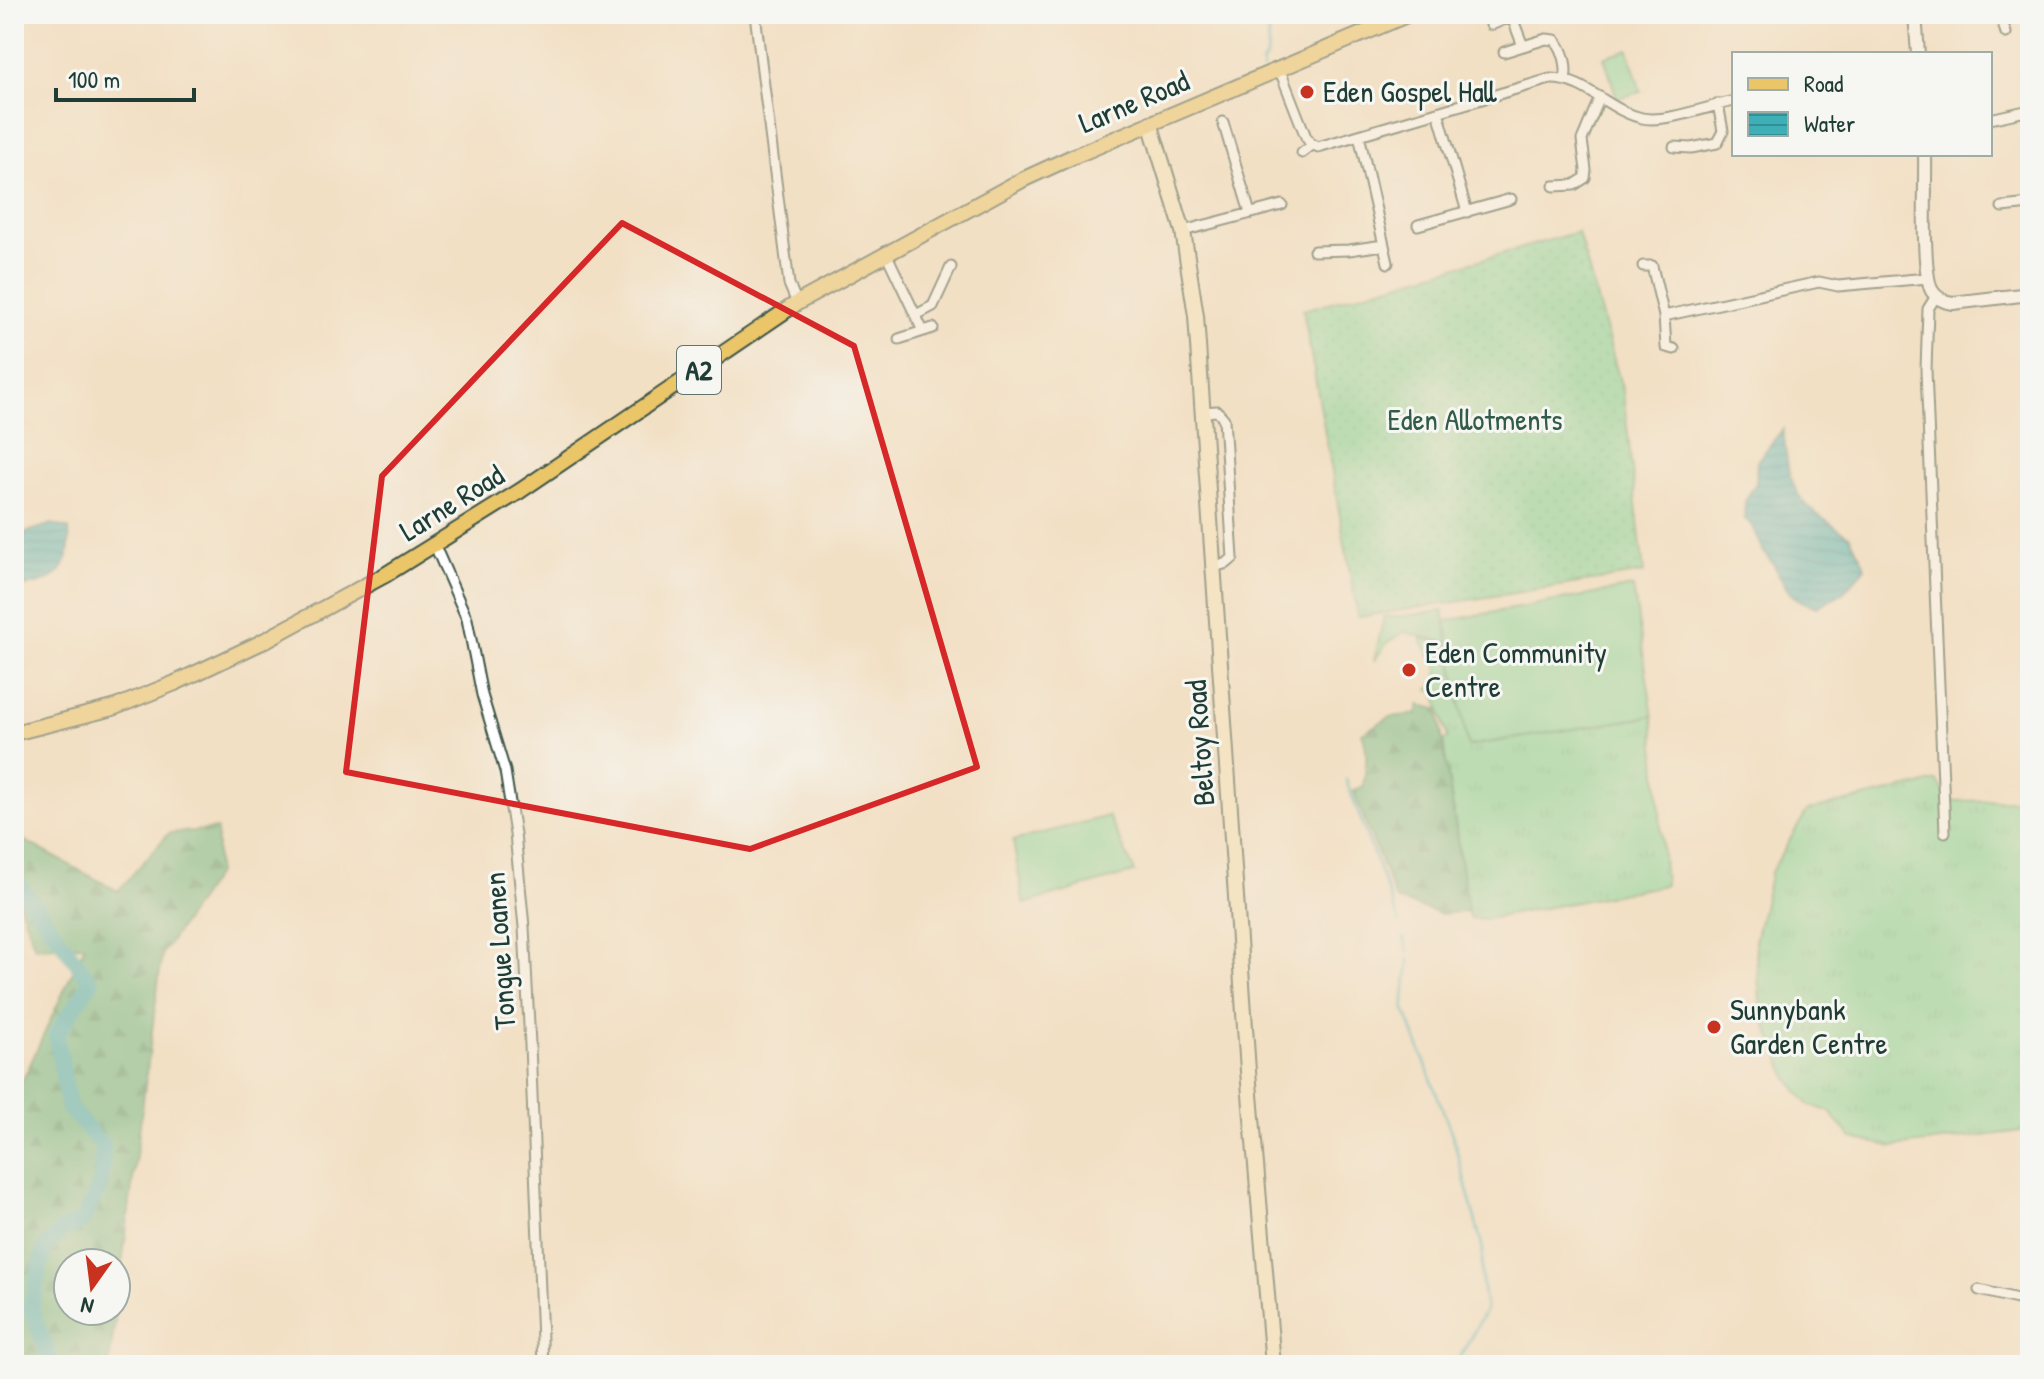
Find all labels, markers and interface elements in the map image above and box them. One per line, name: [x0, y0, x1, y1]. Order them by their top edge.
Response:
scale bar: [56, 52, 194, 102]
legend: [1732, 52, 1992, 156]
street label: Larne Road: [1072, 60, 1195, 142]
text: 100 m: [68, 63, 120, 95]
text: Road: [1804, 67, 1843, 99]
place label: Eden Gospel Hall: [1323, 71, 1498, 111]
marker: Eden Gospel Hall: [1298, 83, 1316, 101]
text: Water: [1804, 107, 1855, 139]
road number: A2: [677, 346, 721, 394]
park label: Eden Allotments: [1387, 399, 1563, 439]
street label: Larne Road: [392, 454, 512, 550]
place label: Eden Community Centre: [1425, 632, 1607, 706]
marker: Eden Community Centre: [1400, 661, 1418, 679]
street label: Beltoy Road: [1175, 678, 1223, 807]
street label: Tongue Loanen: [474, 871, 524, 1031]
place label: Sunnybank Garden Centre: [1730, 989, 1888, 1063]
marker: Sunnybank Garden Centre: [1705, 1018, 1723, 1036]
north arrow: [52, 1247, 132, 1327]
text: N: [78, 1290, 96, 1322]

